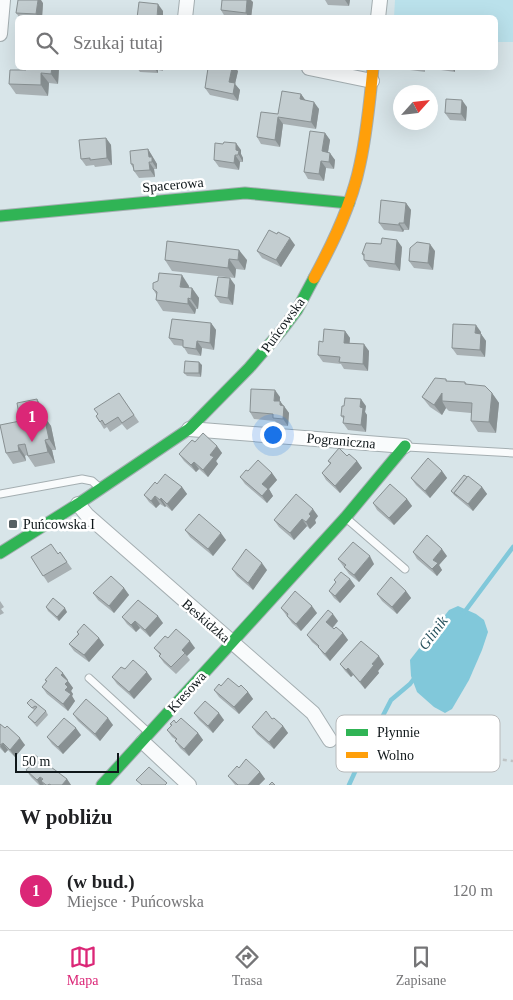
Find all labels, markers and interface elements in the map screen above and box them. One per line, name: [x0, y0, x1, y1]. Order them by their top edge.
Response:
search box: [15, 15, 498, 70]
icon: search: [33, 29, 61, 57]
text: Szukaj tutaj: [73, 32, 163, 53]
north arrow: [393, 85, 438, 130]
street label: Spacerowa: [142, 175, 205, 195]
street label: Puńcowska: [258, 294, 308, 355]
pin: 1: [16, 401, 48, 442]
your location: [260, 422, 286, 448]
street label: Pograniczna: [306, 431, 377, 452]
place label: Puńcowska I: [23, 517, 95, 532]
marker: Puńcowska I: [7, 518, 19, 530]
street label: Beskidzka: [179, 596, 234, 646]
water label: Glinik: [415, 613, 451, 653]
street label: Kresowa: [165, 668, 210, 716]
legend: [336, 715, 500, 772]
text: Płynnie: [377, 725, 420, 740]
text: Wolno: [377, 748, 414, 763]
scale bar: [15, 750, 119, 773]
text: 50 m: [22, 754, 50, 769]
text: W pobliżu: [20, 805, 112, 829]
text: (w bud.): [67, 871, 135, 892]
text: 1: [32, 882, 40, 899]
text: 120 m: [453, 882, 493, 899]
text: Miejsce · Puńcowska: [67, 893, 204, 910]
tab: Mapa: [67, 943, 99, 989]
tab: Trasa: [232, 943, 262, 989]
tab: Zapisane: [396, 943, 446, 989]

